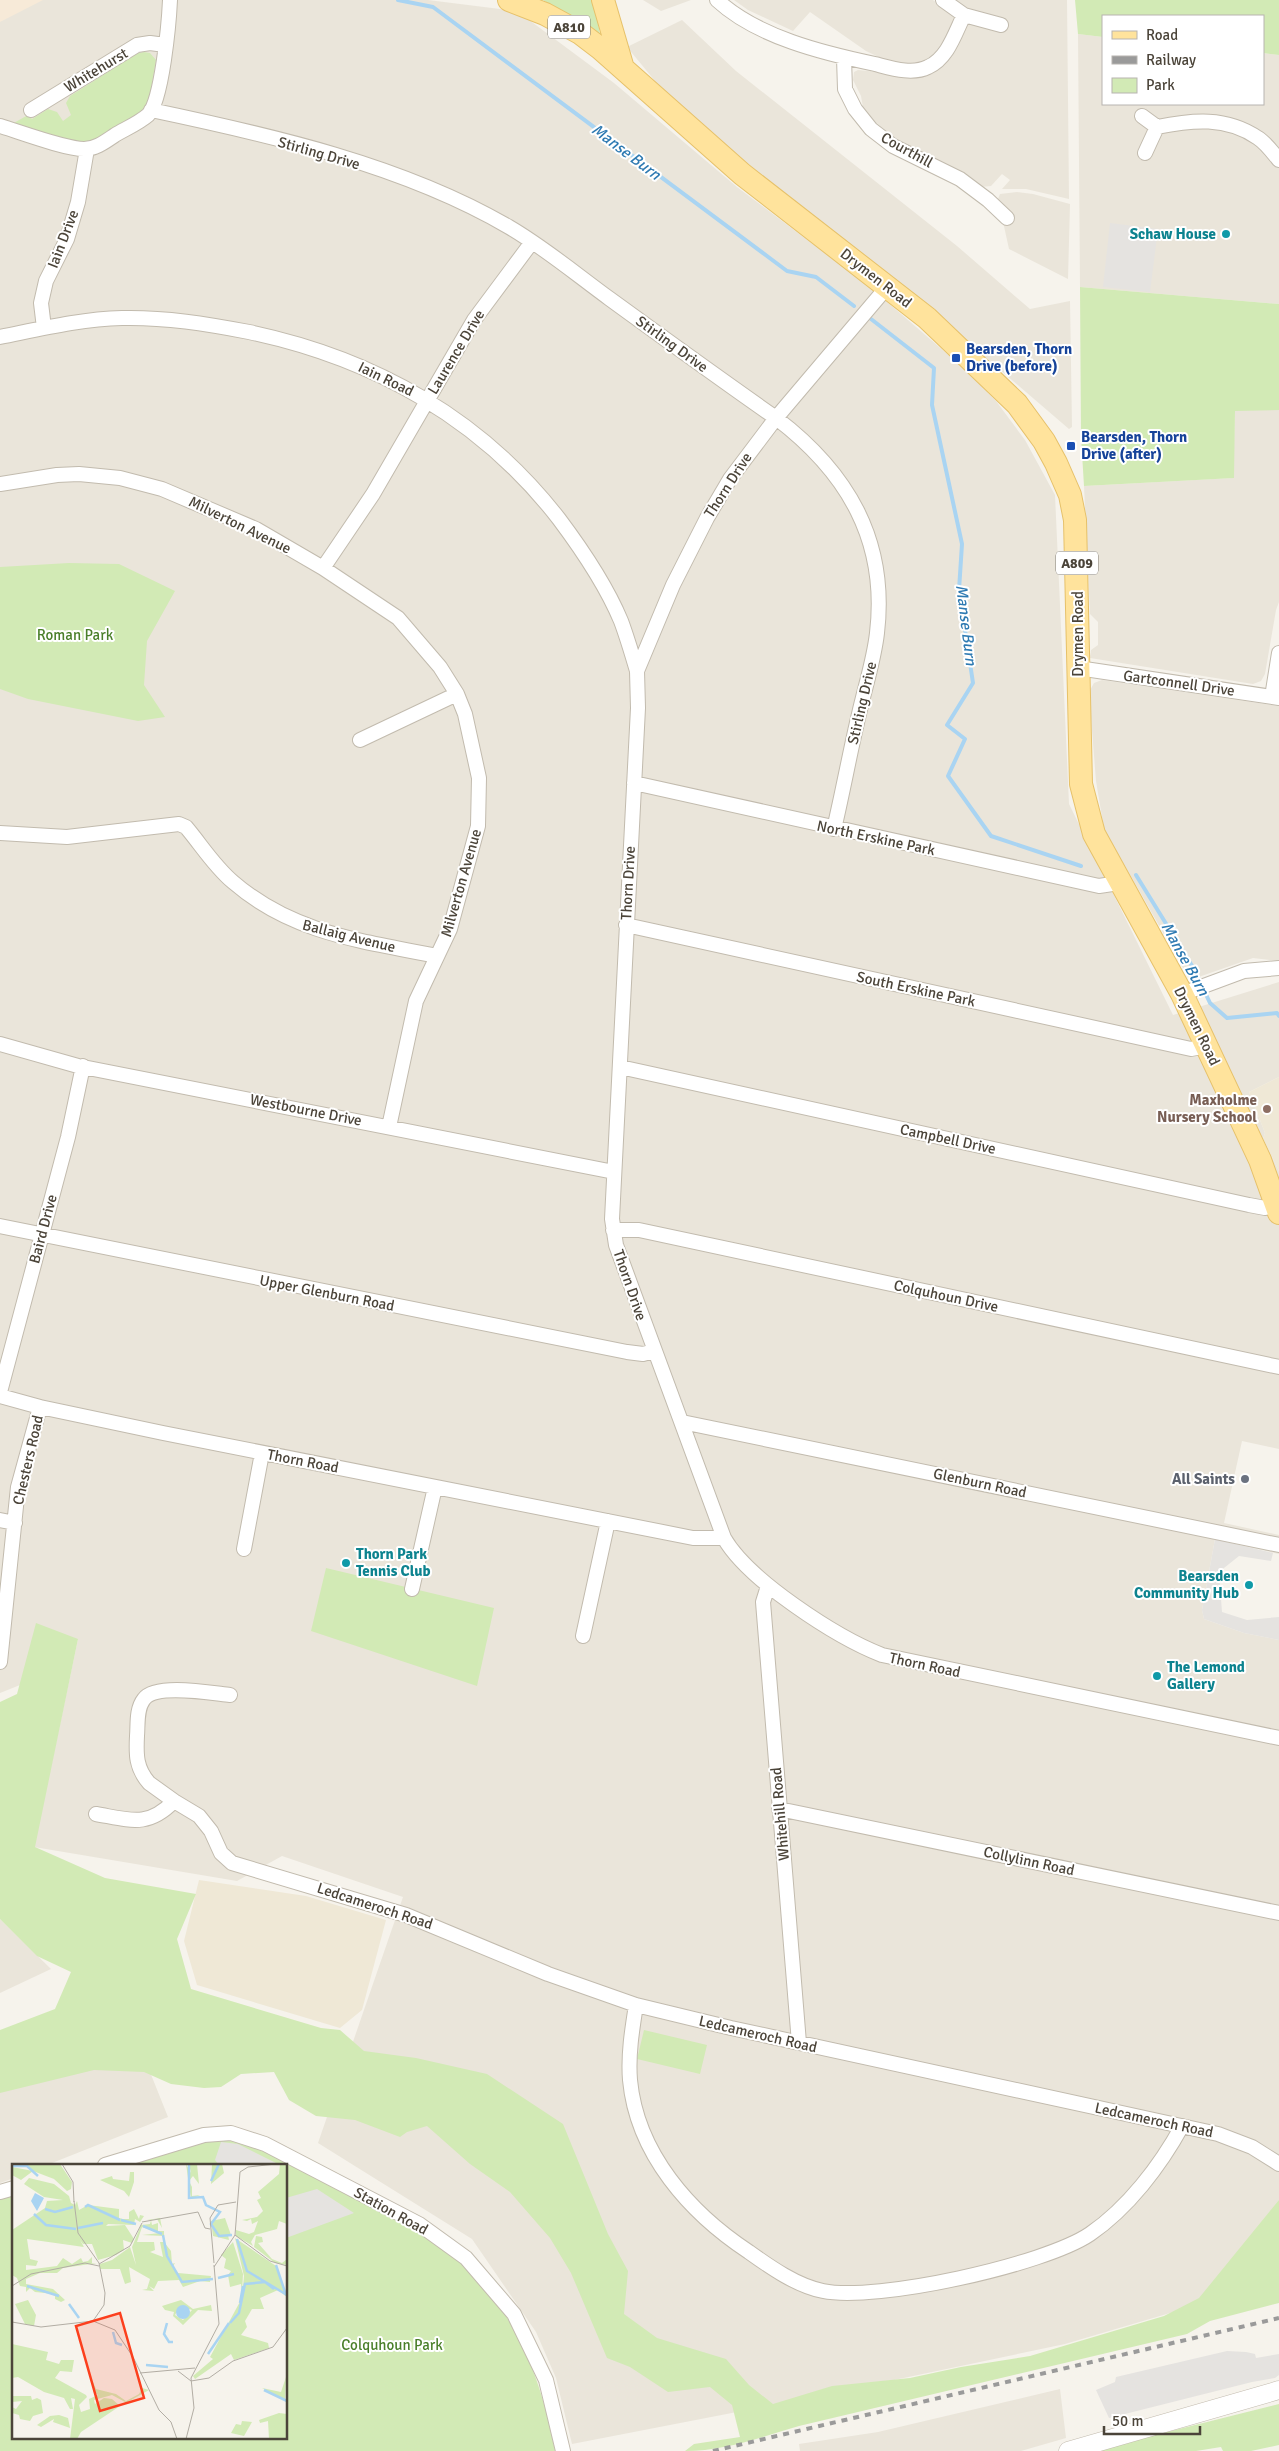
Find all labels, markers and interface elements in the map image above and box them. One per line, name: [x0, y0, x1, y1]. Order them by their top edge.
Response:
legend: [1102, 15, 1264, 105]
road number: A810: [548, 16, 590, 38]
text: Road: [1146, 26, 1178, 44]
street label: Whitehurst: [61, 44, 131, 96]
text: Railway: [1146, 51, 1196, 69]
text: Park: [1146, 76, 1175, 94]
water label: Manse Burn: [587, 120, 666, 185]
street label: Courthill: [878, 128, 936, 172]
street label: Stirling Drive: [276, 133, 362, 173]
street label: Iain Drive: [44, 207, 82, 271]
place label: Schaw House: [1130, 225, 1216, 243]
marker: Schaw House: [1220, 228, 1232, 240]
street label: Drymen Road: [837, 245, 915, 311]
street label: Laurence Drive: [424, 306, 488, 398]
street label: Stirling Drive: [632, 312, 712, 376]
place label: Bearsden, Thorn Drive (before): [966, 340, 1072, 375]
marker: Bearsden, Thorn Drive (before): [950, 352, 962, 364]
street label: Iain Road: [355, 358, 417, 400]
place label: Bearsden, Thorn Drive (after): [1081, 428, 1187, 463]
marker: Bearsden, Thorn Drive (after): [1065, 440, 1077, 452]
street label: Thorn Drive: [700, 449, 756, 521]
street label: Milverton Avenue: [186, 492, 294, 558]
road number: A809: [1056, 552, 1098, 574]
water label: Manse Burn: [951, 583, 981, 668]
street label: Drymen Road: [1069, 591, 1087, 677]
park label: Roman Park: [37, 626, 114, 644]
street label: Stirling Drive: [844, 660, 880, 746]
street label: Gartconnell Drive: [1122, 666, 1236, 700]
street label: North Erskine Park: [815, 817, 937, 859]
street label: Milverton Avenue: [437, 827, 485, 939]
street label: Thorn Drive: [617, 846, 639, 920]
street label: Ballaig Avenue: [301, 916, 397, 956]
water label: Manse Burn: [1157, 919, 1214, 1001]
street label: South Erskine Park: [855, 968, 977, 1010]
street label: Drymen Road: [1170, 984, 1224, 1068]
street label: Westbourne Drive: [249, 1090, 363, 1130]
place label: Maxholme Nursery School: [1157, 1091, 1257, 1126]
marker: Maxholme Nursery School: [1261, 1103, 1273, 1115]
street label: Campbell Drive: [898, 1120, 998, 1158]
street label: Baird Drive: [25, 1192, 61, 1266]
street label: Thorn Drive: [609, 1247, 651, 1323]
street label: Upper Glenburn Road: [258, 1271, 396, 1315]
street label: Colquhoun Drive: [892, 1276, 1000, 1316]
street label: Chesters Road: [9, 1413, 47, 1507]
street label: Thorn Road: [266, 1445, 340, 1477]
street label: Glenburn Road: [932, 1464, 1028, 1502]
place label: All Saints: [1172, 1470, 1235, 1488]
marker: All Saints: [1239, 1473, 1251, 1485]
place label: Thorn Park Tennis Club: [356, 1545, 431, 1580]
marker: Thorn Park Tennis Club: [340, 1557, 352, 1569]
place label: Bearsden Community Hub: [1134, 1567, 1239, 1602]
marker: Bearsden Community Hub: [1243, 1579, 1255, 1591]
street label: Thorn Road: [888, 1649, 962, 1681]
place label: The Lemond Gallery: [1167, 1658, 1245, 1693]
marker: The Lemond Gallery: [1151, 1670, 1163, 1682]
street label: Whitehill Road: [767, 1766, 793, 1862]
street label: Collylinn Road: [982, 1843, 1076, 1879]
street label: Ledcameroch Road: [315, 1879, 435, 1933]
street label: Ledcameroch Road: [697, 2012, 819, 2056]
street label: Ledcameroch Road: [1093, 2099, 1215, 2141]
inset map: [12, 2164, 288, 2438]
street label: Station Road: [351, 2183, 431, 2239]
park label: Colquhoun Park: [341, 2336, 443, 2354]
scale bar: [1104, 2404, 1200, 2436]
text: 50 m: [1112, 2412, 1143, 2430]

